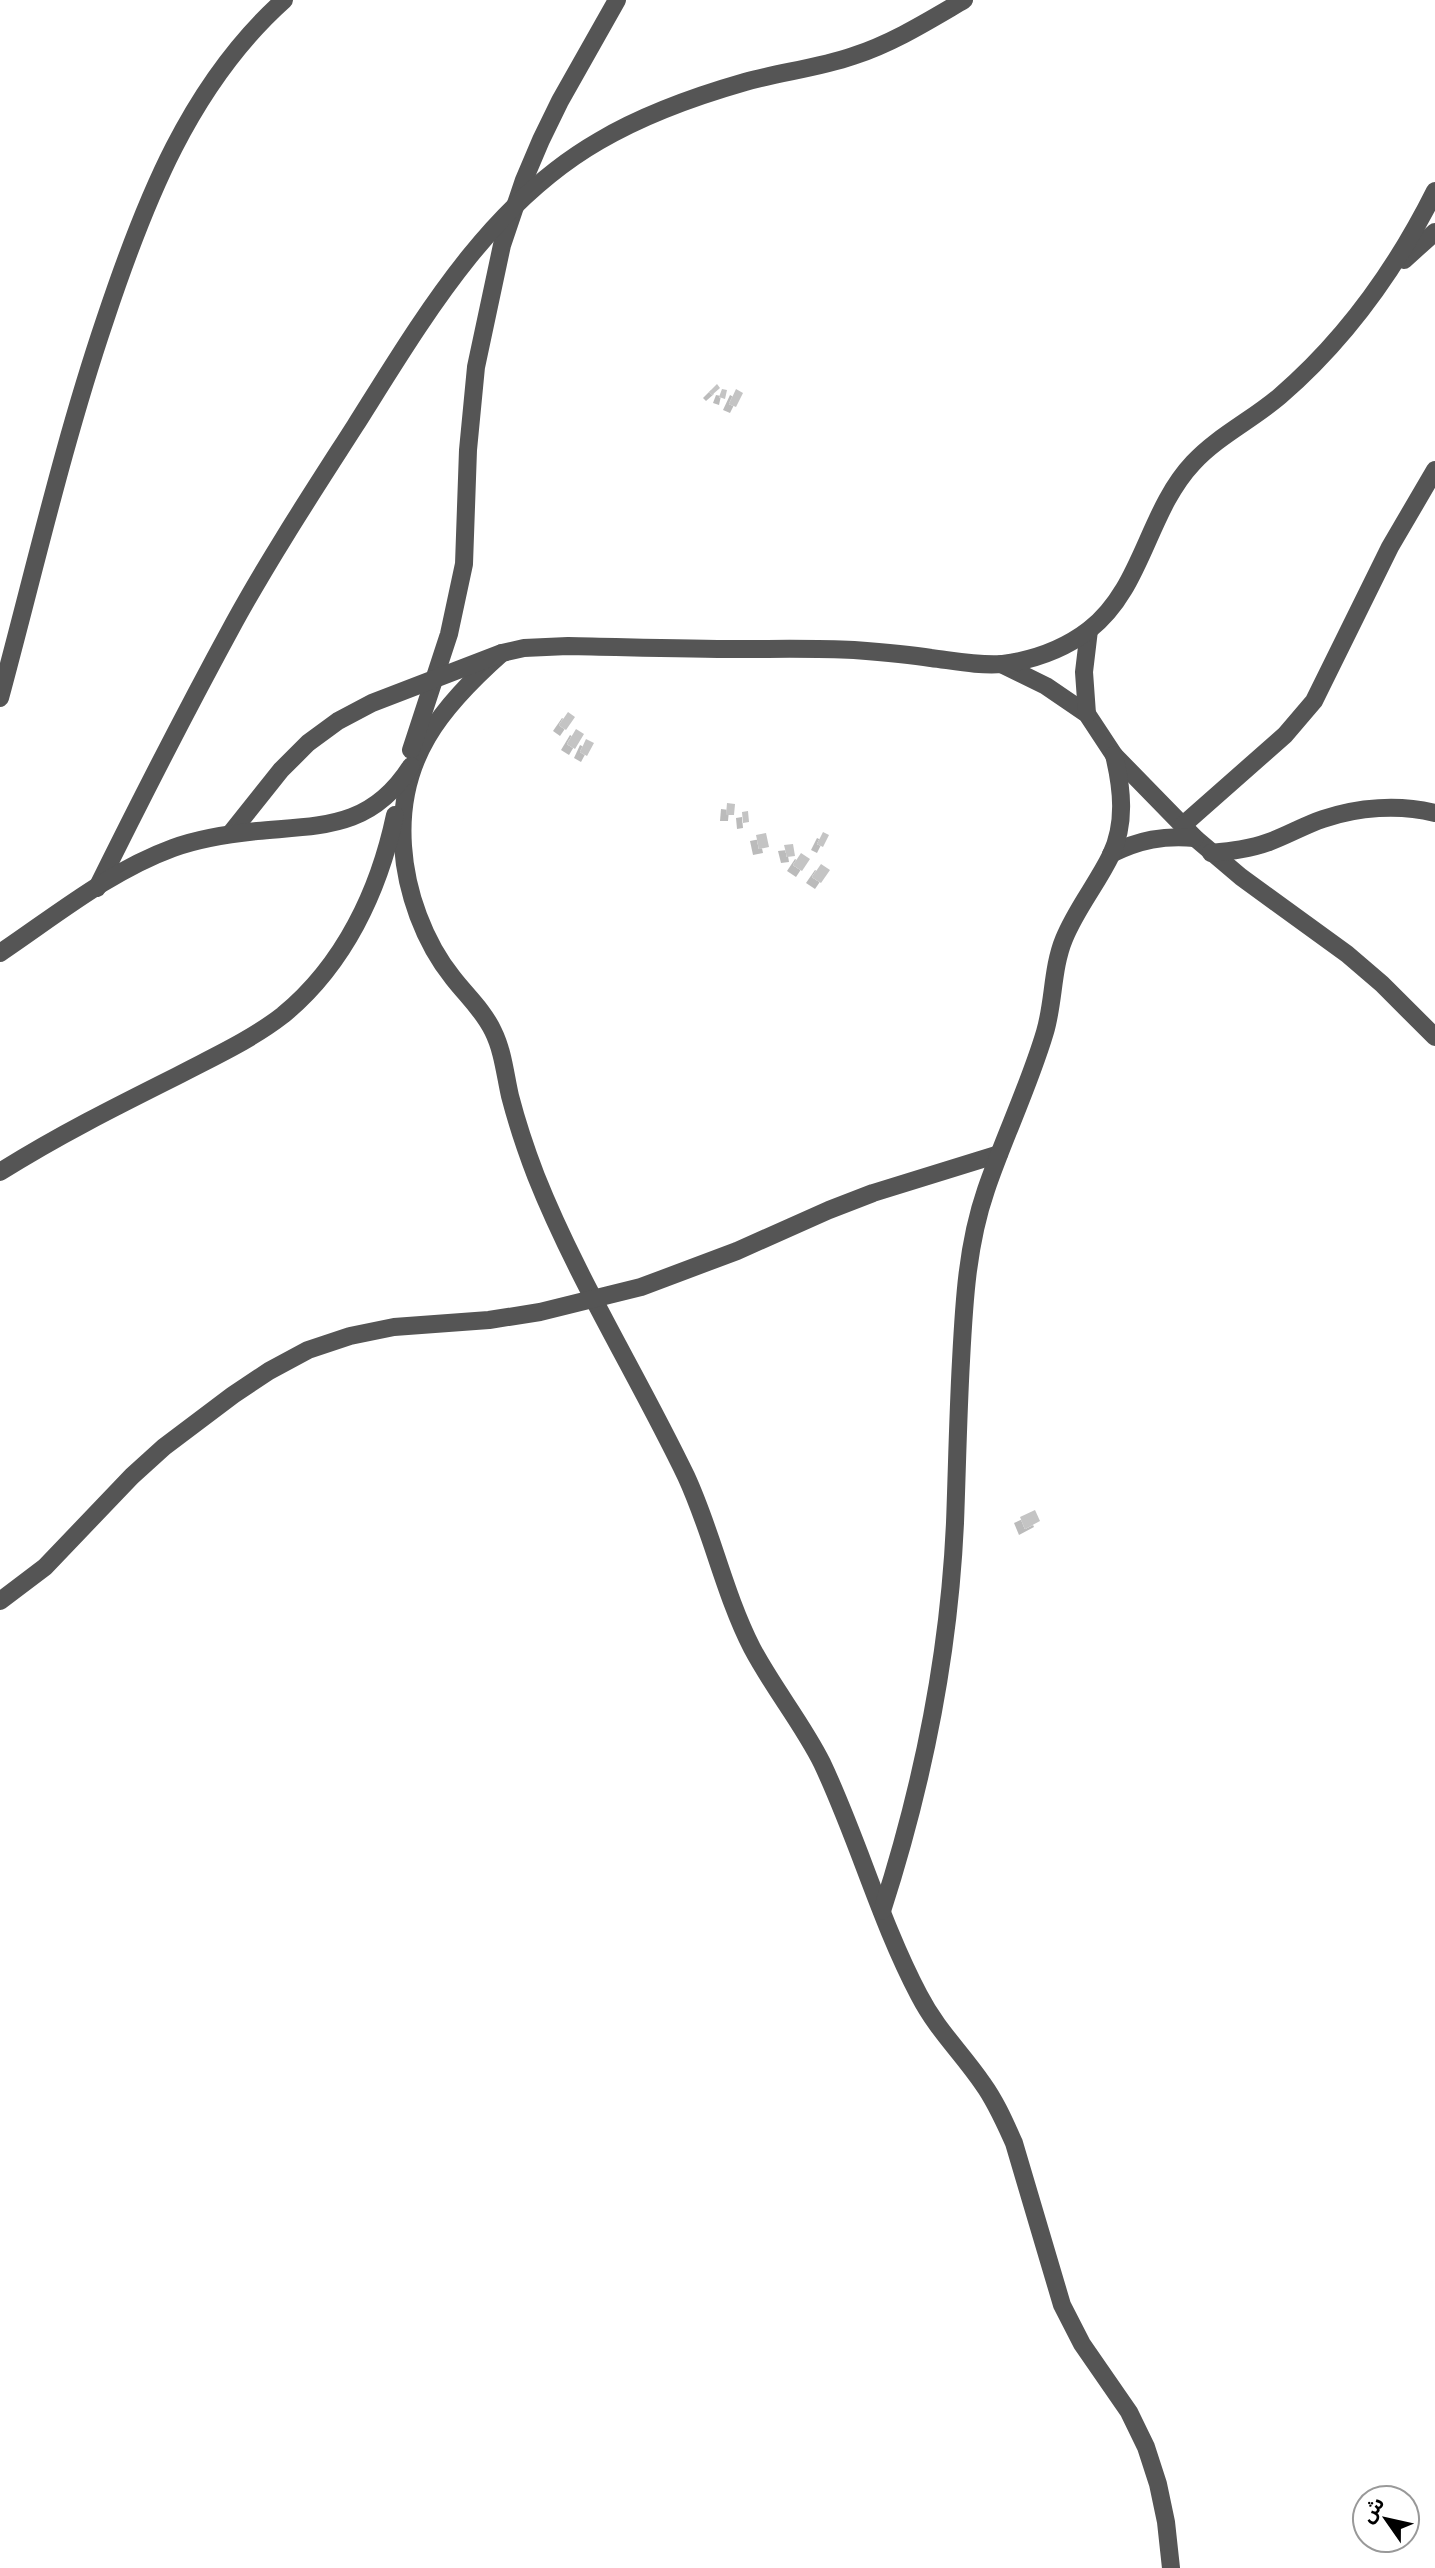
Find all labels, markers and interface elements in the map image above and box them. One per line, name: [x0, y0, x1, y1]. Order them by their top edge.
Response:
north arrow: [1351, 2484, 1421, 2554]
text: ش: [1355, 2492, 1389, 2527]

